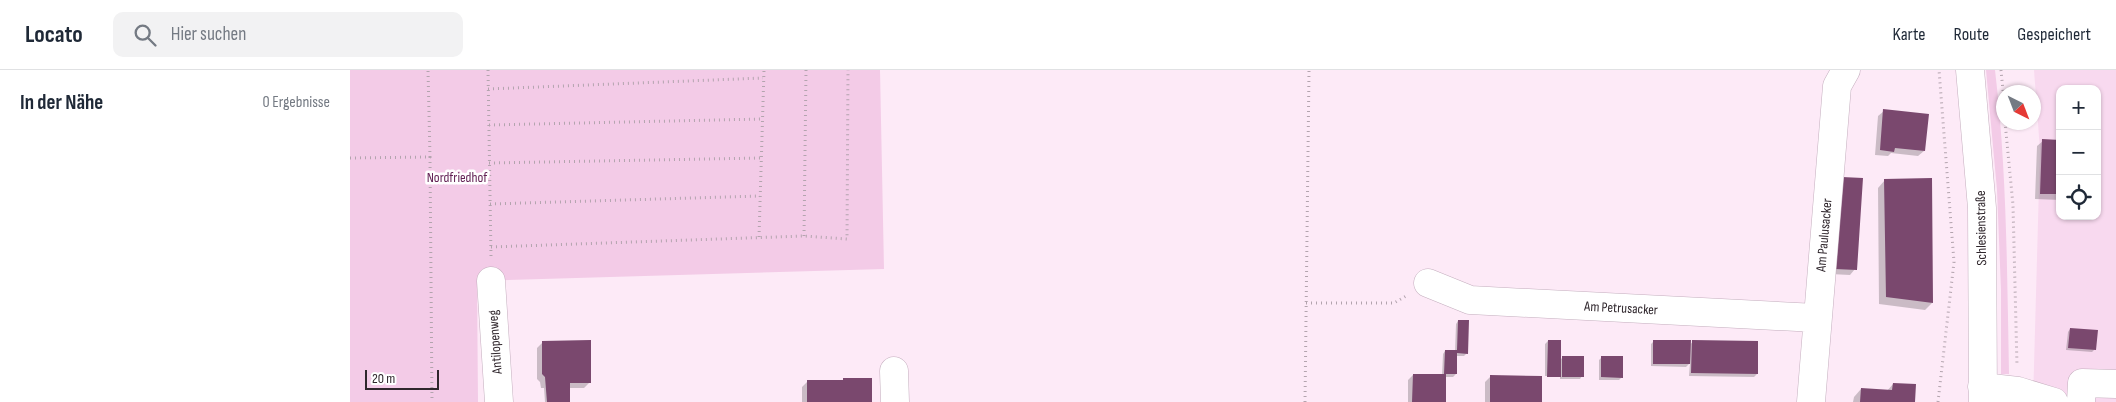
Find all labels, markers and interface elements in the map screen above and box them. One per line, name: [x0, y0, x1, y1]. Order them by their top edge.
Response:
search box: [113, 12, 463, 57]
text: Locato: [25, 20, 83, 49]
icon: search: [131, 21, 159, 49]
text: Hier suchen: [171, 23, 246, 46]
text: Karte: [1893, 24, 1926, 45]
text: Route: [1954, 24, 1989, 45]
text: Gespeichert: [2017, 24, 2091, 45]
north arrow: [1996, 85, 2041, 130]
map controls: [2056, 85, 2101, 220]
button: +: [2056, 85, 2101, 130]
text: In der Nähe: [20, 90, 103, 115]
text: 0 Ergebnisse: [263, 93, 330, 112]
button: −: [2056, 130, 2101, 175]
park label: Nordfriedhof: [427, 169, 488, 186]
button: locate: [2056, 175, 2101, 220]
street label: Schlesienstraße: [1972, 190, 1990, 266]
street label: Am Paulusacker: [1812, 198, 1836, 273]
street label: Am Petrusacker: [1583, 298, 1658, 318]
street label: Antilopenweg: [484, 309, 506, 376]
scale bar: [365, 367, 439, 390]
text: 20 m: [372, 370, 395, 387]

